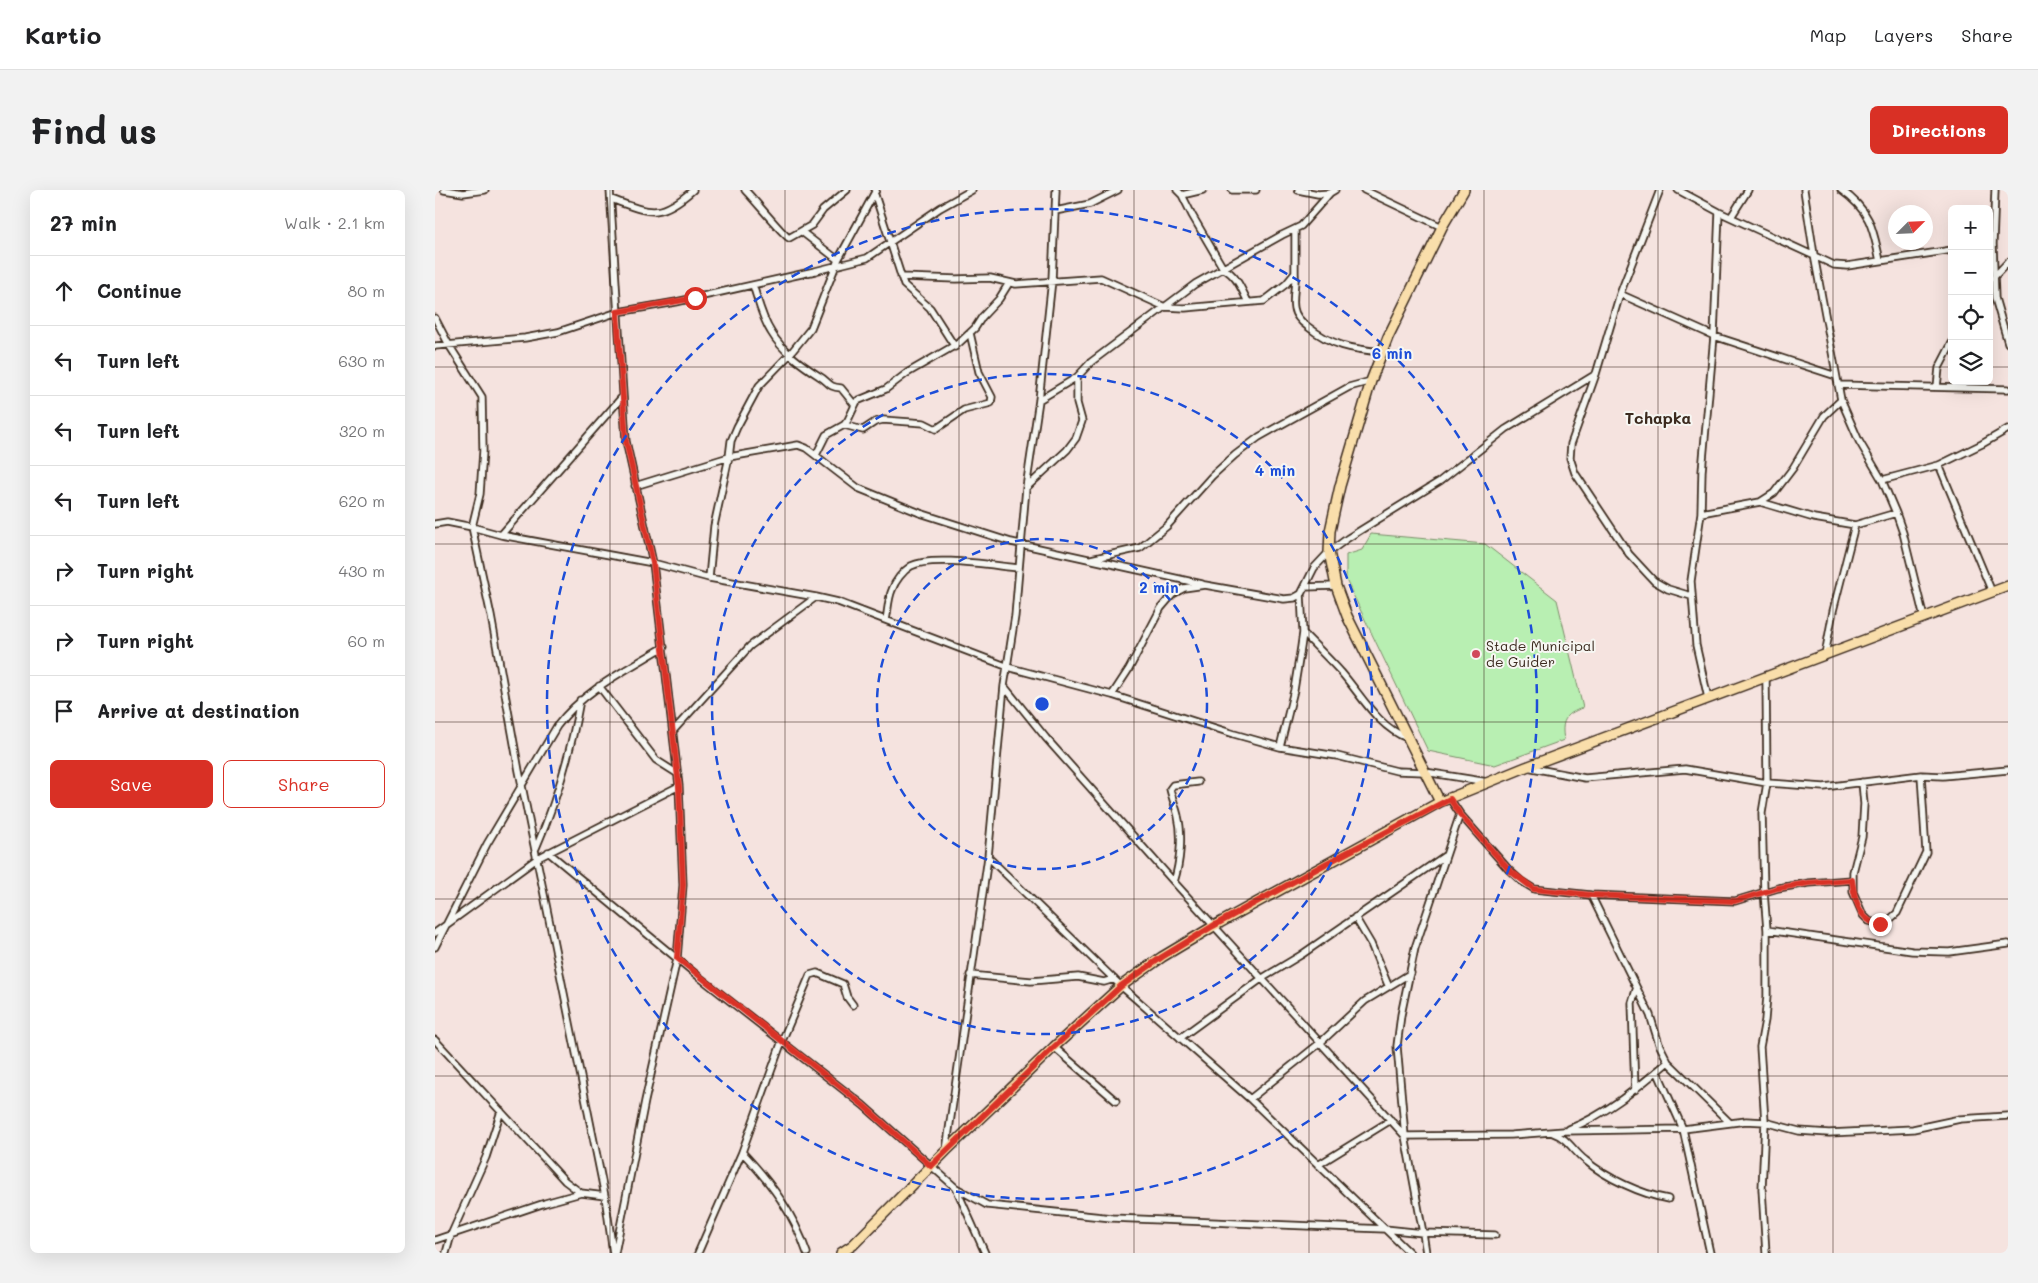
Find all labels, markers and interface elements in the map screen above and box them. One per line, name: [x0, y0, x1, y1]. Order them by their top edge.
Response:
text: Kartio: [25, 19, 101, 50]
text: Map: [1810, 23, 1846, 47]
text: Layers: [1874, 23, 1933, 47]
text: Share: [1961, 23, 2013, 47]
button: Directions: [1870, 106, 2008, 154]
text: Find us: [30, 107, 157, 153]
north arrow: [1888, 205, 1933, 250]
map controls: [1948, 205, 1993, 385]
button: +: [1948, 205, 1993, 250]
text: 27 min: [50, 209, 117, 236]
text: Walk · 2.1 km: [284, 212, 385, 233]
button: −: [1948, 250, 1993, 295]
icon: ahead: [50, 277, 78, 305]
text: Continue: [97, 278, 182, 303]
text: 80 m: [348, 280, 385, 301]
route start: [684, 287, 707, 310]
button: locate: [1948, 295, 1993, 340]
button: layers: [1948, 340, 1993, 385]
text: 6 min: [1372, 343, 1412, 363]
icon: left: [50, 347, 78, 375]
text: Turn left: [97, 348, 180, 373]
text: 630 m: [338, 350, 385, 371]
district label: Tchapka: [1625, 407, 1692, 428]
icon: left: [50, 417, 78, 445]
text: Turn left: [97, 418, 180, 443]
text: 320 m: [339, 420, 385, 441]
text: 4 min: [1255, 460, 1295, 480]
icon: left: [50, 487, 78, 515]
text: Turn left: [97, 488, 180, 513]
text: 620 m: [339, 490, 385, 511]
icon: right: [50, 557, 78, 585]
text: Turn right: [97, 558, 194, 583]
text: 430 m: [338, 560, 385, 581]
text: 2 min: [1139, 577, 1179, 597]
icon: right: [50, 627, 78, 655]
text: Turn right: [97, 628, 194, 653]
text: 60 m: [348, 630, 385, 651]
place label: Stade Municipal de Guider: [1486, 636, 1595, 671]
marker: Stade Municipal de Guider: [1470, 648, 1482, 660]
centre of rings: [1033, 695, 1051, 713]
icon: arrive: [50, 697, 78, 725]
text: Arrive at destination: [97, 698, 300, 723]
button: Save: [50, 760, 213, 808]
button: Share: [223, 760, 385, 808]
route end: [1869, 913, 1892, 936]

